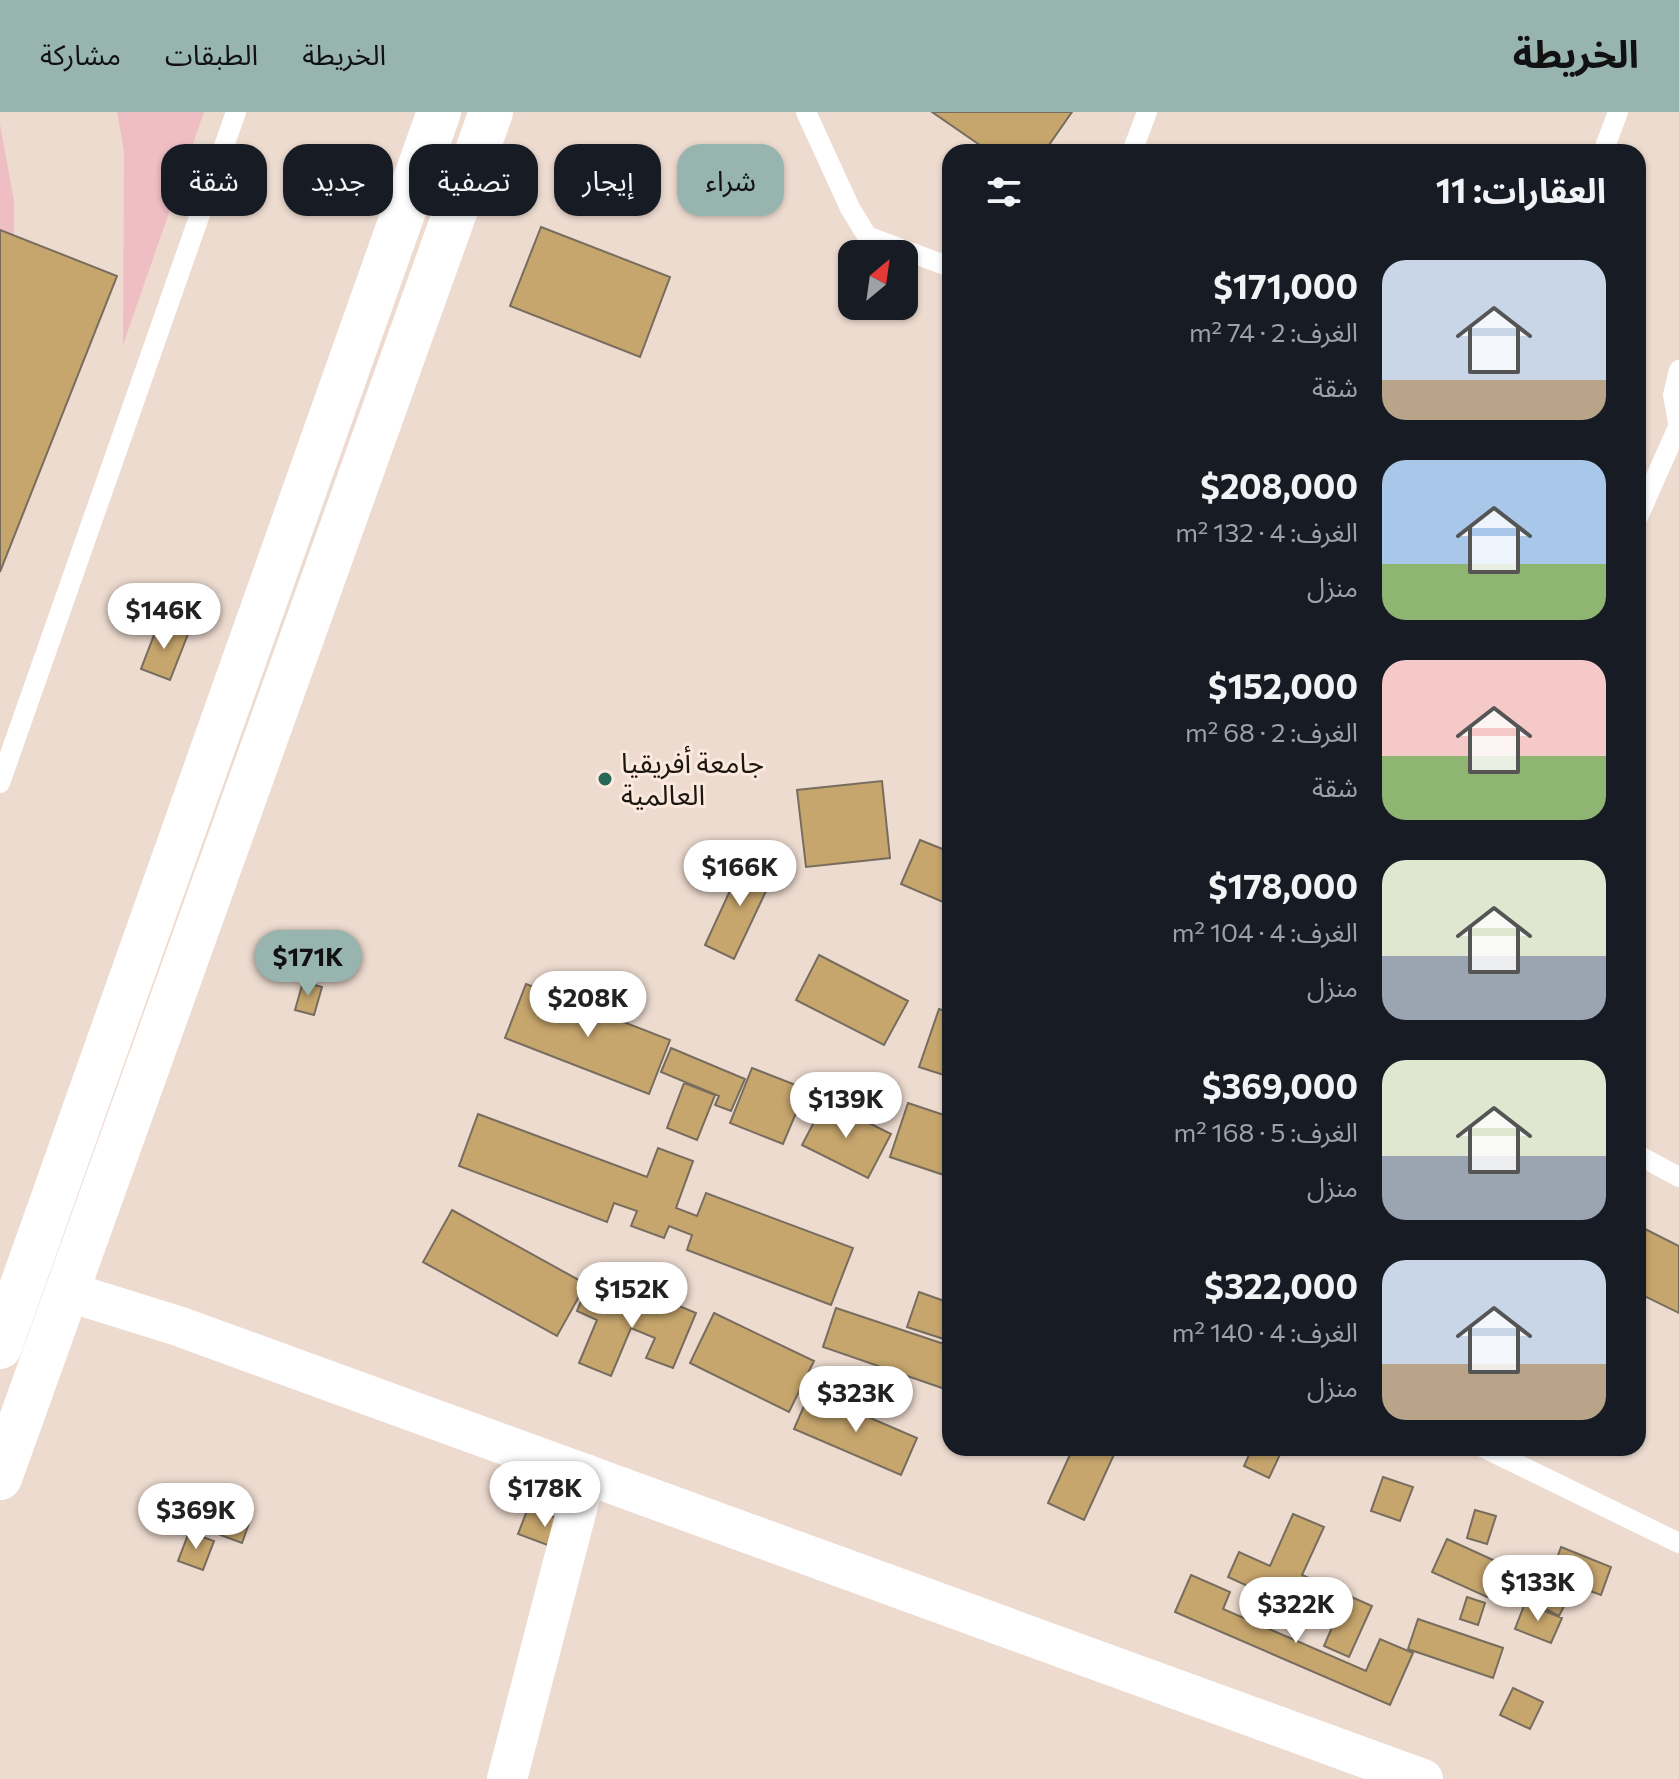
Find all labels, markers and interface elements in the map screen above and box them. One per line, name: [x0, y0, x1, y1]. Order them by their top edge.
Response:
text: الخريطة: [1513, 29, 1639, 76]
text: مشاركة: [40, 37, 121, 71]
text: الطبقات: [165, 37, 258, 71]
text: الخريطة: [302, 37, 386, 71]
chip: شقة: [161, 144, 267, 216]
chip: جديد: [283, 144, 393, 216]
chip: تصفية: [409, 144, 538, 216]
chip: إيجار: [554, 144, 661, 216]
chip: شراء: [677, 144, 784, 216]
text: العقارات: 11: [1436, 168, 1606, 210]
icon: filters: [982, 170, 1026, 214]
north arrow: [838, 240, 918, 320]
map controls: [838, 240, 918, 320]
text: $171,000: [1213, 264, 1358, 306]
icon: home: [1446, 292, 1542, 388]
text: الغرف: 2 · 74 m²: [1189, 316, 1358, 347]
text: شقة: [1312, 371, 1358, 402]
text: $208,000: [1200, 464, 1358, 506]
icon: home: [1446, 492, 1542, 588]
text: الغرف: 4 · 132 m²: [1175, 516, 1358, 547]
text: منزل: [1307, 571, 1358, 602]
pin: $146K: [108, 583, 220, 651]
text: $146K: [126, 593, 202, 624]
text: $152,000: [1208, 664, 1358, 706]
icon: home: [1446, 692, 1542, 788]
text: الغرف: 2 · 68 m²: [1185, 716, 1358, 747]
place label: جامعة أفريقيا العالمية: [621, 745, 764, 811]
marker: جامعة أفريقيا العالمية: [596, 770, 614, 788]
text: شقة: [1312, 771, 1358, 802]
pin: $166K: [684, 840, 796, 908]
text: $166K: [702, 850, 778, 881]
text: $178,000: [1208, 864, 1358, 906]
icon: home: [1446, 892, 1542, 988]
text: الغرف: 4 · 104 m²: [1172, 916, 1358, 947]
pin: $171K: [252, 930, 364, 998]
text: $171K: [273, 940, 343, 971]
pin: $208K: [532, 971, 644, 1039]
text: منزل: [1307, 971, 1358, 1002]
text: $208K: [547, 981, 629, 1012]
text: $369,000: [1202, 1064, 1358, 1106]
pin: $139K: [790, 1072, 902, 1140]
text: $139K: [808, 1082, 884, 1113]
icon: home: [1446, 1092, 1542, 1188]
text: الغرف: 5 · 168 m²: [1173, 1116, 1358, 1147]
text: منزل: [1307, 1171, 1358, 1202]
pin: $152K: [576, 1262, 688, 1330]
text: $322,000: [1204, 1264, 1358, 1306]
text: $152K: [595, 1272, 669, 1303]
icon: home: [1446, 1292, 1542, 1388]
text: الغرف: 4 · 140 m²: [1172, 1316, 1358, 1347]
pin: $323K: [800, 1366, 912, 1434]
text: منزل: [1307, 1371, 1358, 1402]
text: $323K: [817, 1376, 895, 1407]
pin: $178K: [489, 1461, 601, 1529]
text: $178K: [507, 1471, 583, 1502]
pin: $369K: [140, 1483, 252, 1551]
text: $369K: [156, 1493, 236, 1524]
pin: $133K: [1482, 1555, 1594, 1623]
text: $133K: [1501, 1565, 1576, 1596]
pin: $322K: [1240, 1577, 1352, 1645]
text: $322K: [1257, 1587, 1335, 1618]

